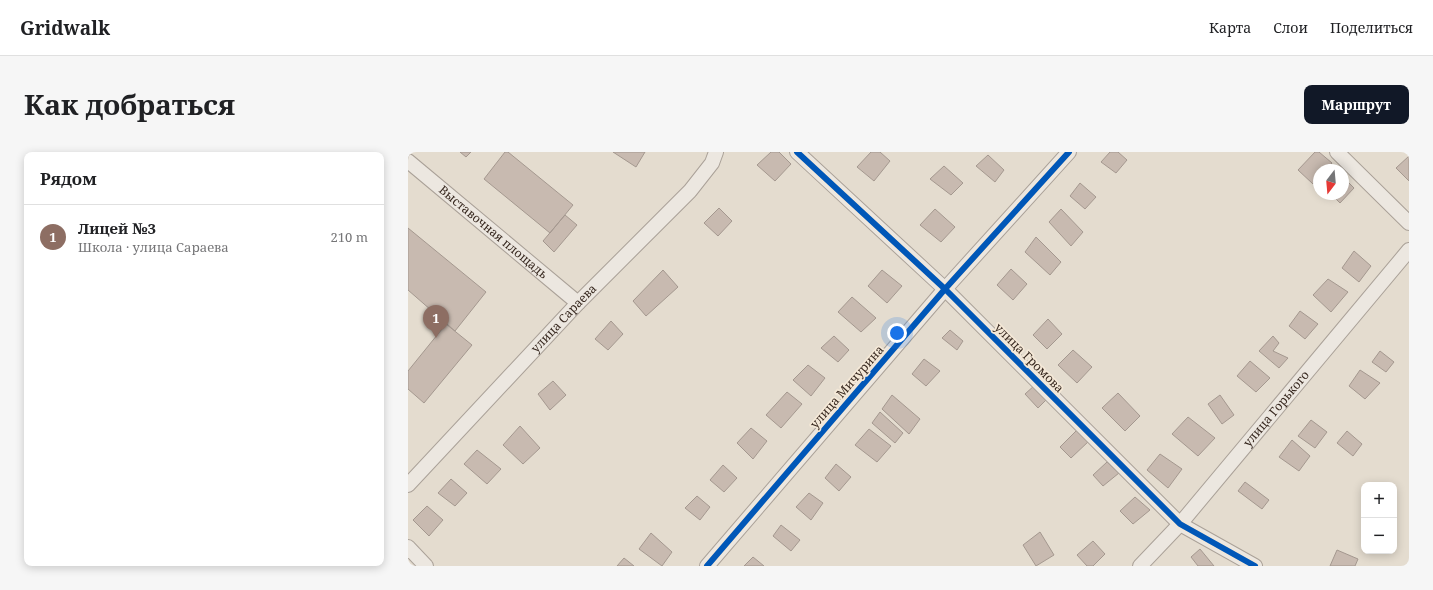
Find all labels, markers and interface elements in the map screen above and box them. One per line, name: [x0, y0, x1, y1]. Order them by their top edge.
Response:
text: Gridwalk: [20, 15, 110, 41]
text: Карта: [1209, 18, 1251, 37]
text: Слои: [1273, 18, 1308, 37]
text: Поделиться: [1330, 18, 1413, 37]
text: Как добраться: [24, 85, 235, 123]
button: Маршрут: [1304, 85, 1409, 124]
north arrow: [1313, 164, 1349, 200]
text: Рядом: [40, 167, 97, 190]
street label: Выставочная площадь: [435, 181, 552, 283]
text: Лицей №3: [78, 218, 156, 238]
text: 1: [49, 228, 57, 246]
text: 210 m: [331, 228, 368, 246]
text: Школа · улица Сараева: [78, 238, 229, 256]
street label: улица Сараева: [527, 280, 600, 356]
pin: 1: [423, 305, 449, 338]
street label: улица Громова: [991, 319, 1068, 396]
your location: [887, 323, 907, 343]
street label: улица Мичурина: [806, 341, 888, 432]
street label: улица Горького: [1239, 367, 1313, 450]
map controls: [1361, 482, 1397, 554]
button: +: [1361, 482, 1397, 518]
button: −: [1361, 518, 1397, 554]

